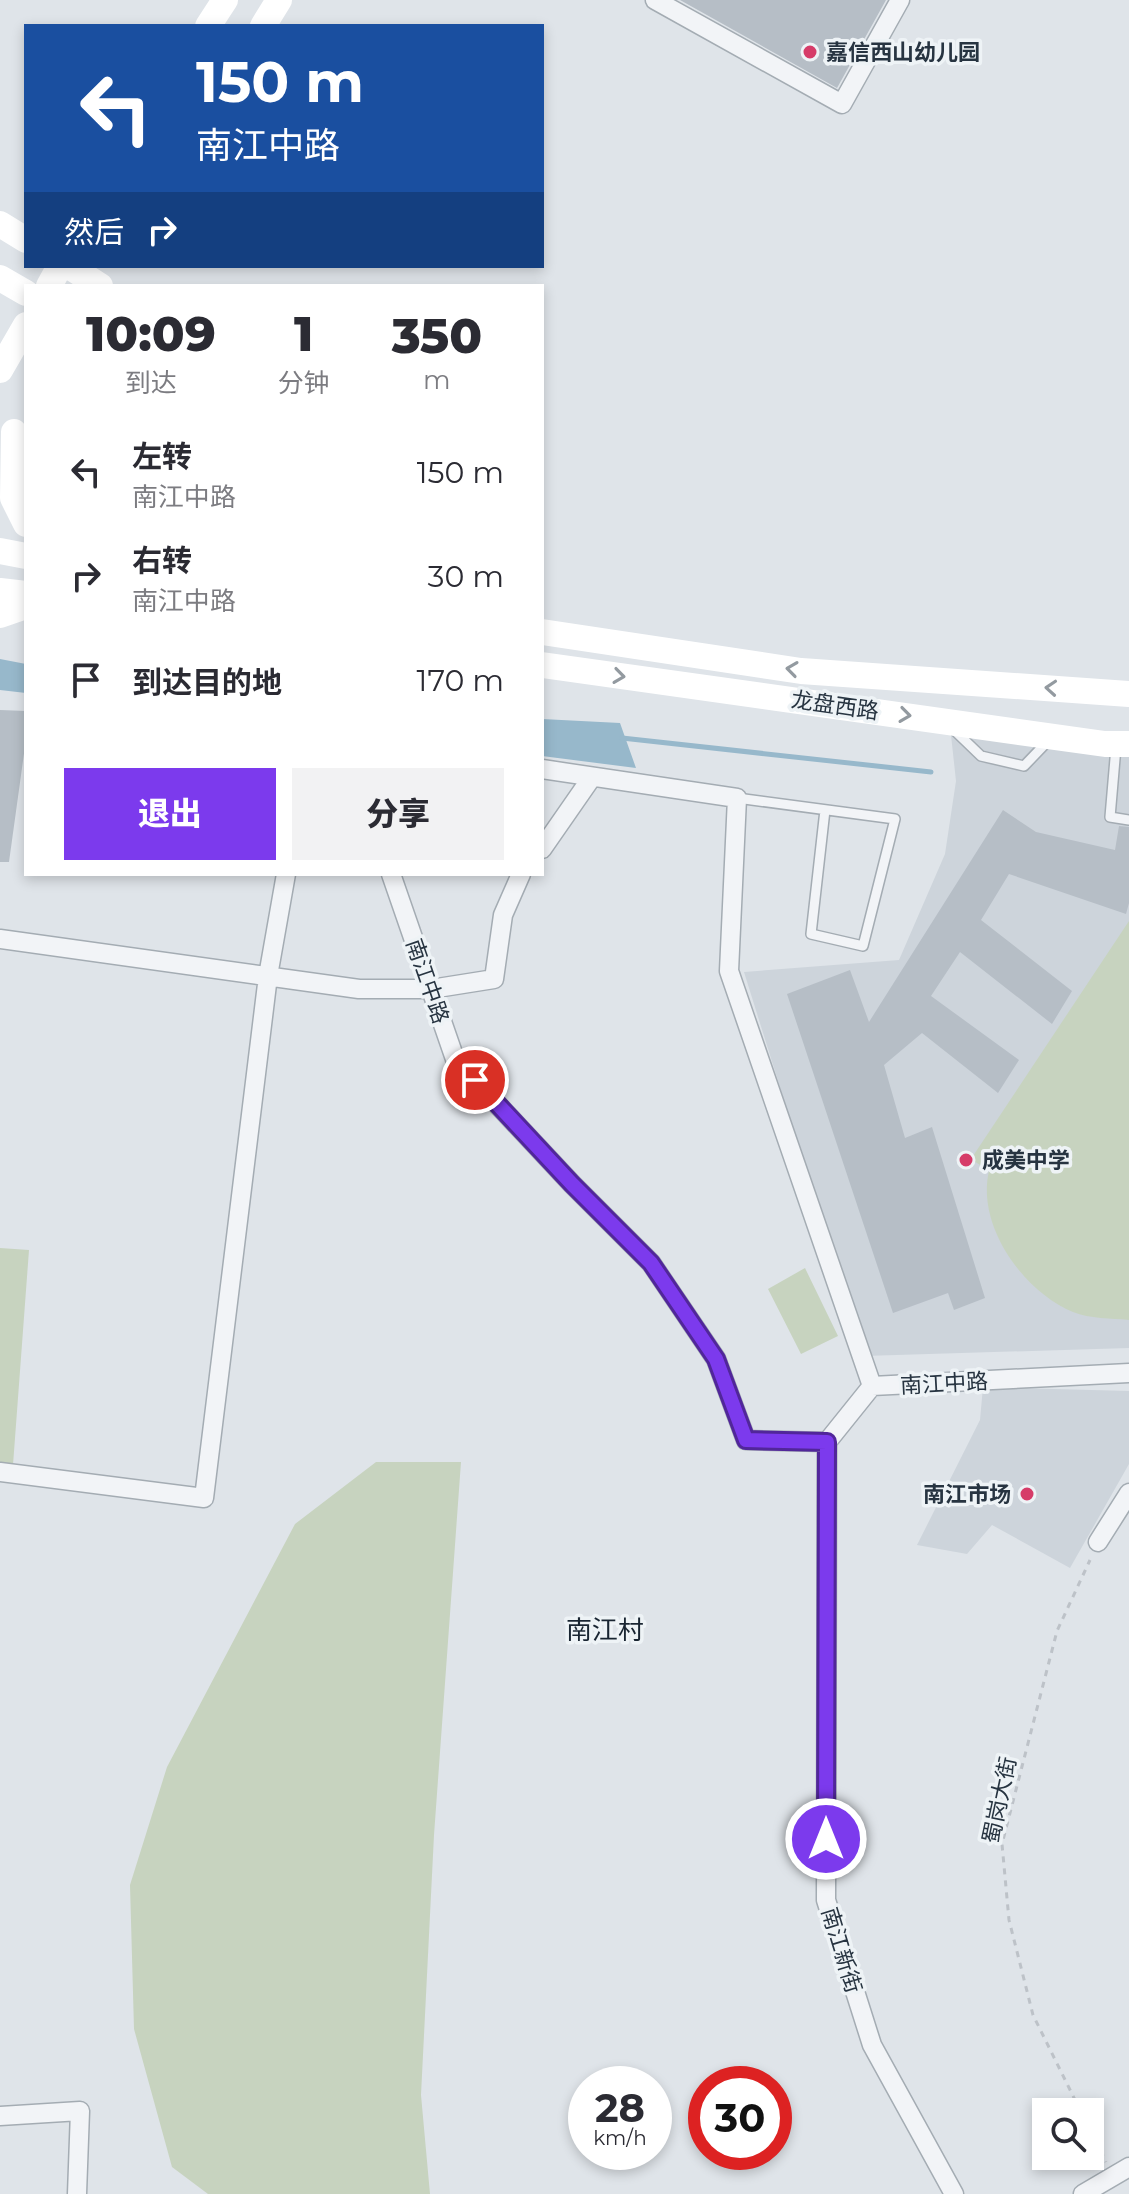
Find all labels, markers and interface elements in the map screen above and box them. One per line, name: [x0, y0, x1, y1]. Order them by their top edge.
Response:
place label: 嘉信西山幼儿园: [826, 39, 980, 66]
marker: 嘉信西山幼儿园: [801, 43, 819, 61]
text: 150 m: [196, 48, 364, 116]
icon: left: [64, 56, 168, 160]
text: 南江中路: [196, 123, 340, 167]
icon: right: [140, 208, 184, 252]
text: 然后: [64, 214, 124, 251]
text: 10:09: [86, 305, 216, 363]
text: 1: [294, 305, 313, 363]
text: 350: [392, 307, 482, 365]
text: m: [423, 364, 451, 396]
text: 到达: [125, 367, 177, 399]
text: 分钟: [278, 367, 330, 399]
text: 左转: [132, 438, 192, 475]
icon: left: [64, 450, 108, 494]
text: 150 m: [417, 454, 504, 491]
text: 南江中路: [132, 481, 236, 513]
text: 右转: [132, 542, 192, 579]
icon: right: [64, 554, 108, 598]
text: 30 m: [428, 558, 504, 595]
text: 南江中路: [132, 585, 236, 617]
icon: arrive: [64, 658, 108, 702]
one-way arrow: [785, 661, 799, 678]
text: 170 m: [417, 662, 504, 699]
text: 到达目的地: [132, 664, 282, 701]
one-way arrow: [612, 667, 626, 684]
one-way arrow: [1044, 680, 1057, 697]
street label: 龙盘西路: [789, 686, 880, 725]
one-way arrow: [898, 706, 912, 723]
button: 退出: [64, 768, 276, 860]
button: 分享: [292, 768, 504, 860]
street label: 南江中路: [400, 935, 455, 1027]
pin: [441, 1046, 509, 1114]
icon: arrive: [453, 1058, 497, 1102]
place label: 成美中学: [982, 1147, 1070, 1174]
marker: 成美中学: [957, 1151, 975, 1169]
street label: 南江中路: [899, 1368, 989, 1399]
place label: 南江市场: [923, 1481, 1011, 1508]
marker: 南江市场: [1018, 1485, 1036, 1503]
district label: 南江村: [566, 1614, 644, 1646]
street label: 蜀岗大街: [977, 1754, 1022, 1846]
position arrow: [784, 1797, 868, 1881]
street label: 南江新街: [816, 1904, 867, 1996]
speed limit sign: 30: [688, 2066, 792, 2170]
text: 28: [595, 2083, 645, 2132]
map controls: [1032, 2098, 1104, 2170]
button: search: [1032, 2098, 1104, 2170]
text: km/h: [593, 2126, 647, 2150]

